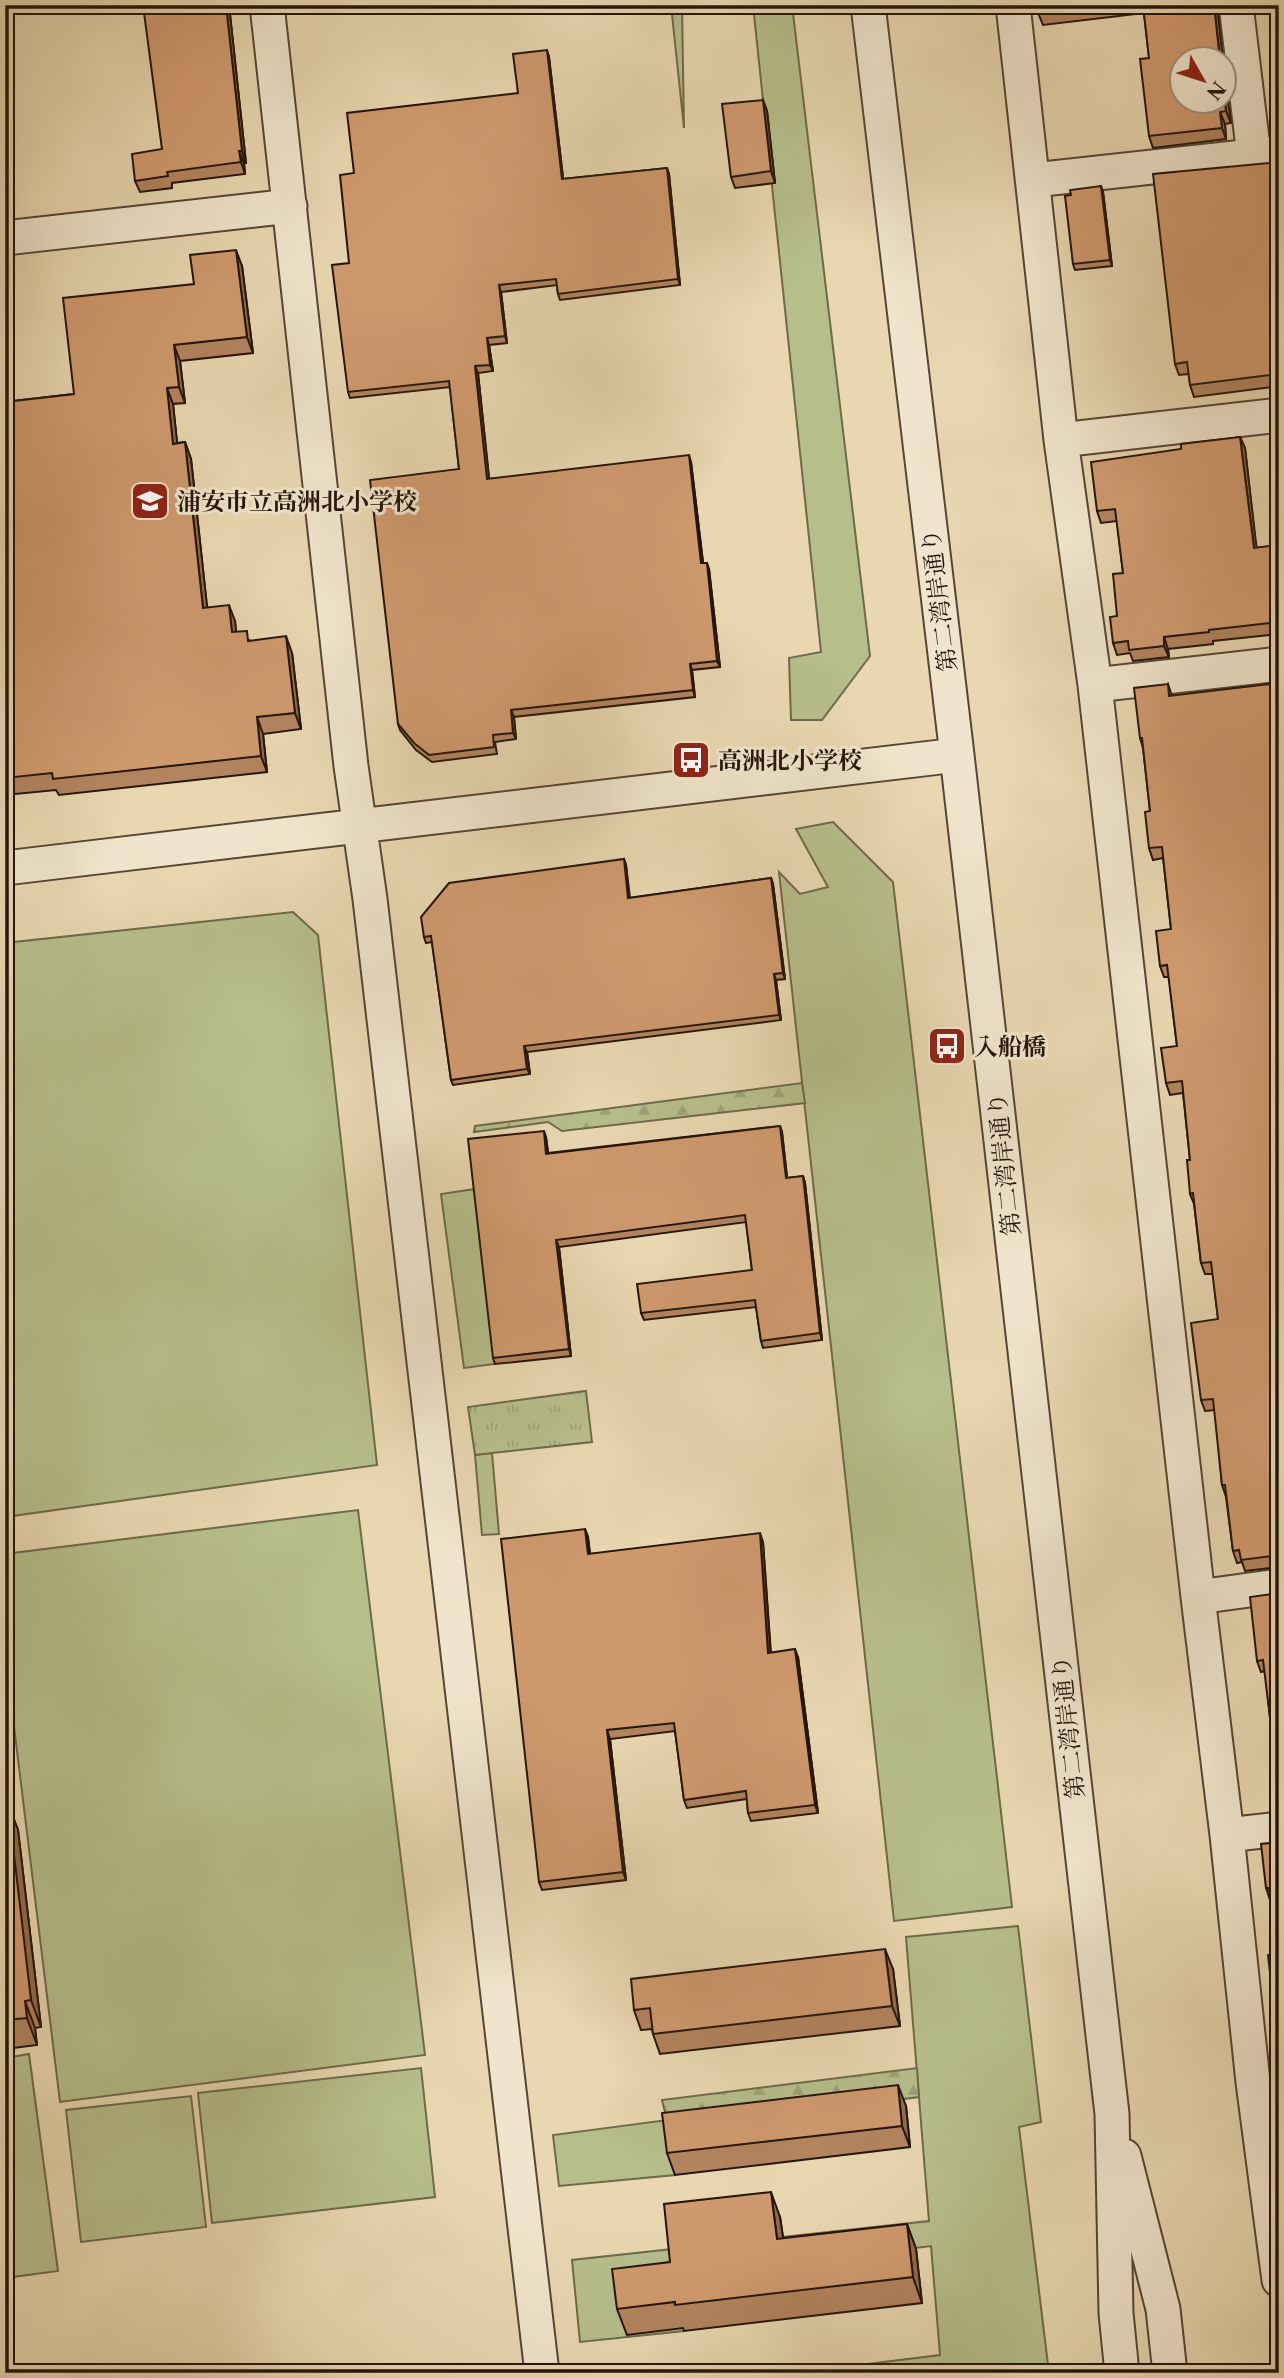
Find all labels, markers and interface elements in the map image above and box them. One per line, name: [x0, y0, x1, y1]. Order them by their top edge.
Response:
north arrow: [1168, 46, 1238, 116]
text: N: [1202, 77, 1230, 104]
school or university icon: 浦安市立高洲北小学校: [129, 480, 171, 522]
place label: 浦安市立高洲北小学校: [177, 487, 417, 516]
street label: 第二湾岸通り: [916, 527, 962, 673]
bus stop icon: 高洲北小学校: [670, 739, 712, 781]
place label: 高洲北小学校: [718, 746, 862, 775]
bus stop icon: 入船橋: [926, 1025, 968, 1067]
place label: 入船橋: [974, 1032, 1046, 1061]
street label: 第二湾岸通り: [982, 1091, 1026, 1237]
street label: 第二湾岸通り: [1046, 1654, 1090, 1800]

